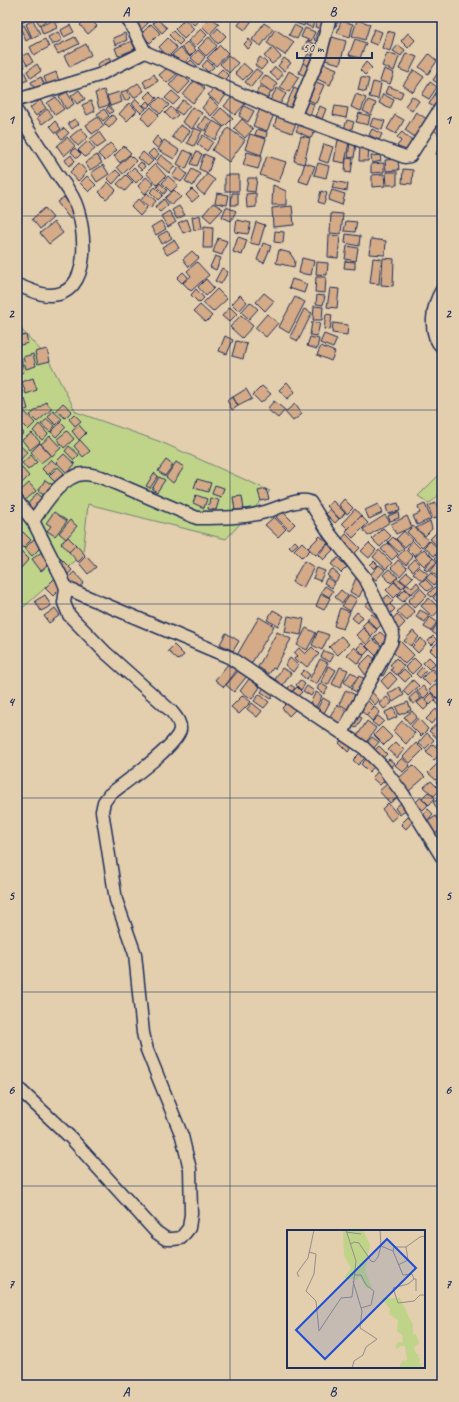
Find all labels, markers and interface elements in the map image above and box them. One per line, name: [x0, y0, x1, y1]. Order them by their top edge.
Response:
text: A: [123, 4, 131, 20]
text: B: [330, 4, 338, 20]
scale bar: [297, 34, 372, 60]
text: 50 m: [303, 40, 325, 56]
text: 1: [8, 112, 16, 128]
text: 1: [445, 112, 453, 128]
text: 2: [8, 306, 15, 322]
text: 2: [445, 306, 452, 322]
text: 3: [8, 500, 15, 516]
text: 3: [445, 500, 452, 516]
text: 4: [8, 694, 16, 710]
text: 4: [445, 694, 453, 710]
text: 5: [8, 888, 15, 904]
text: 5: [445, 888, 452, 904]
text: 6: [8, 1082, 15, 1098]
text: 6: [445, 1082, 452, 1098]
inset map: [287, 1230, 425, 1368]
text: 7: [8, 1276, 15, 1292]
text: 7: [445, 1276, 452, 1292]
text: A: [123, 1384, 131, 1400]
text: B: [330, 1384, 338, 1400]

